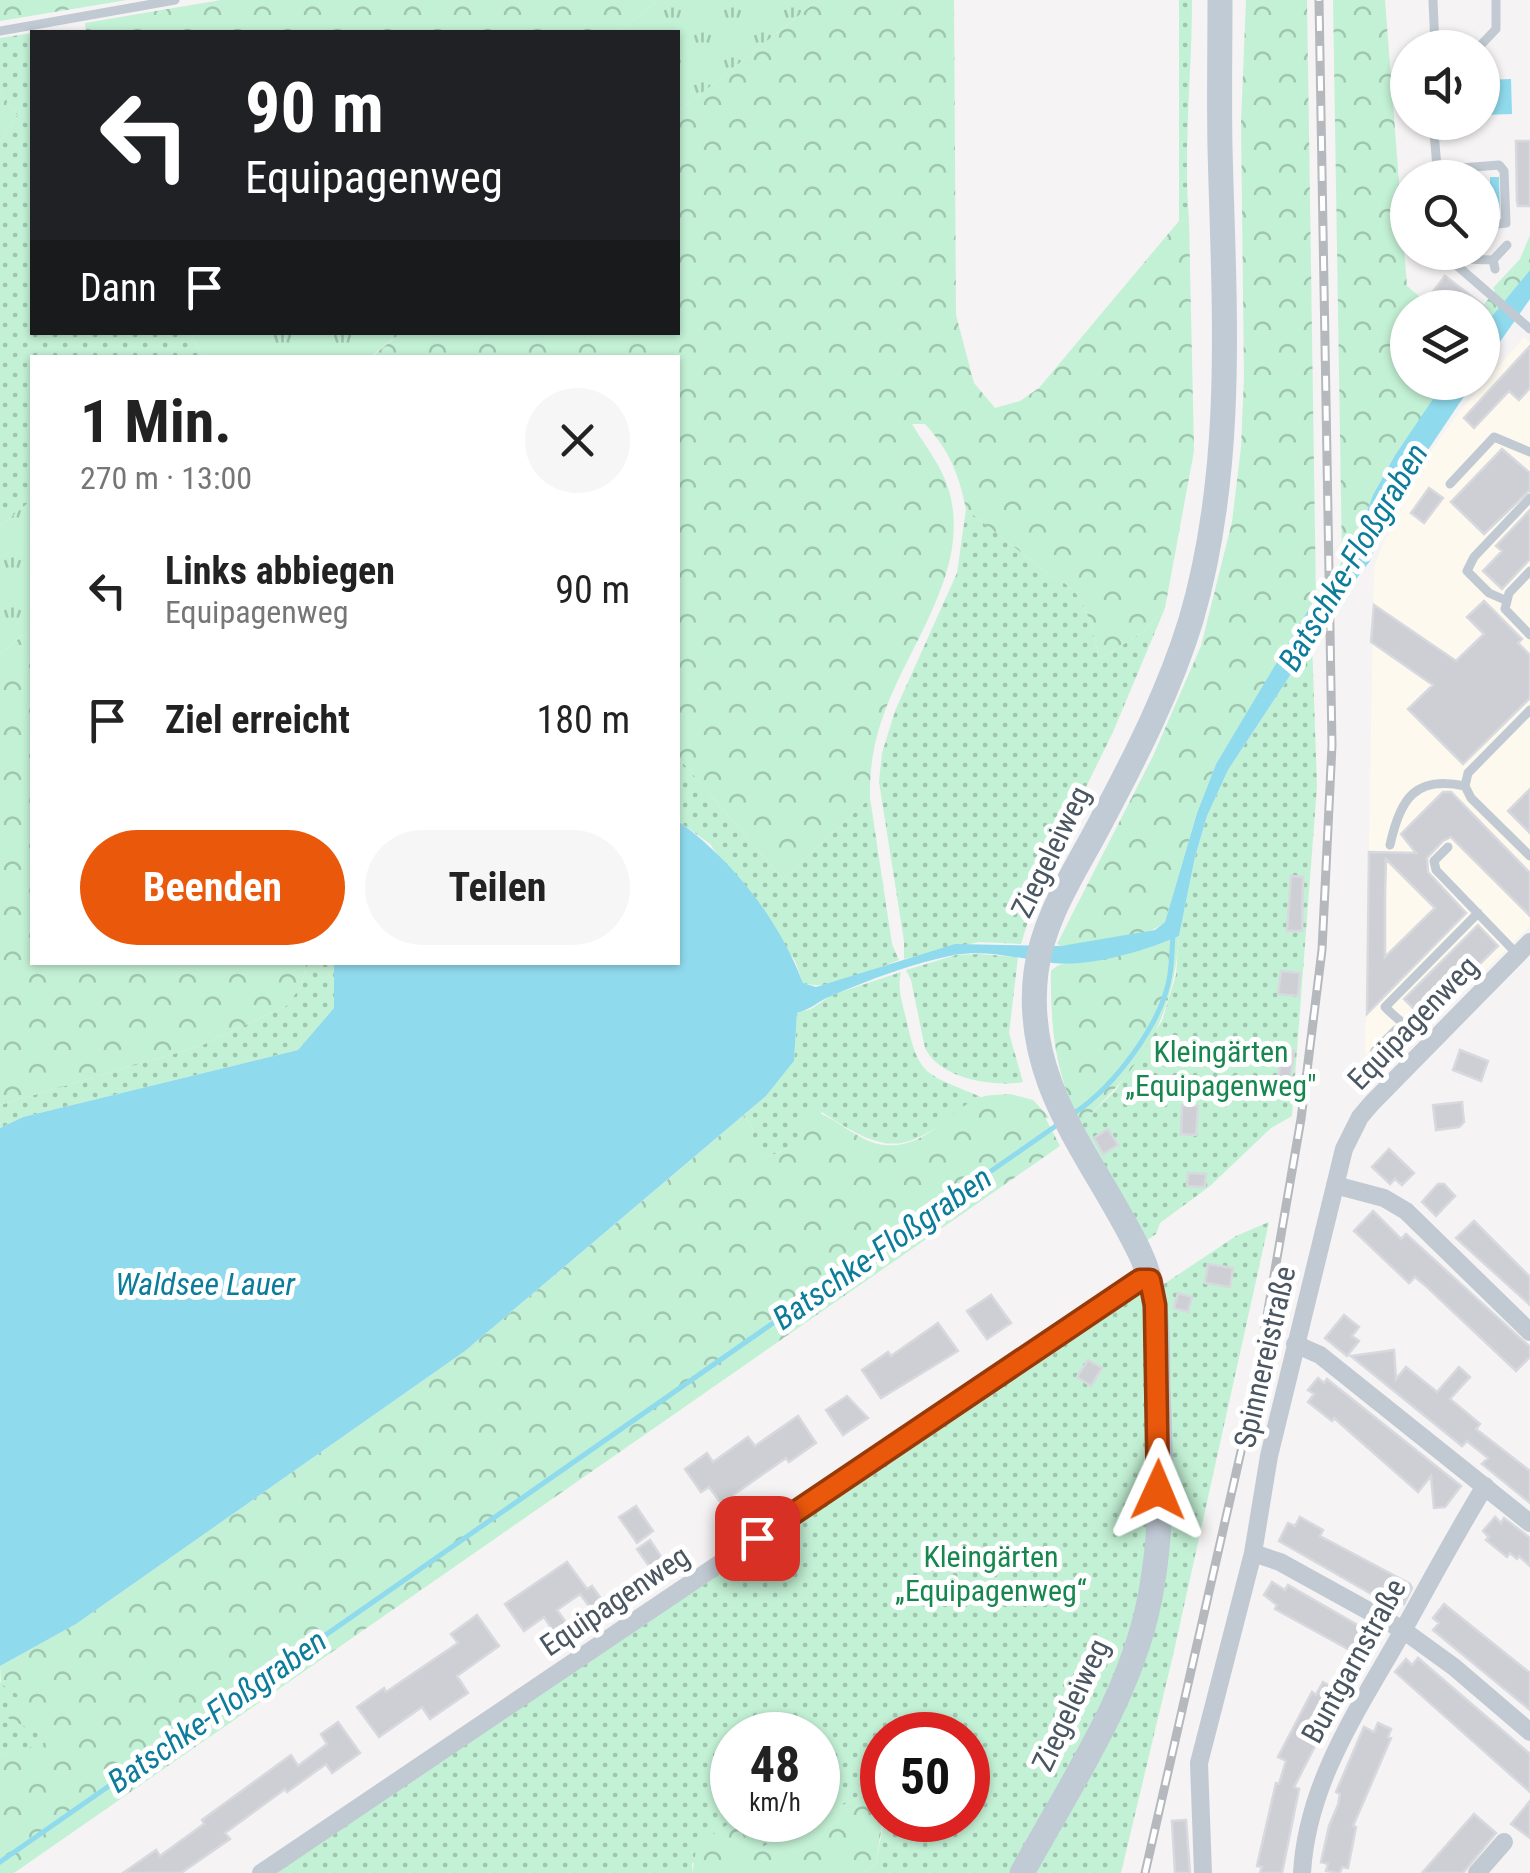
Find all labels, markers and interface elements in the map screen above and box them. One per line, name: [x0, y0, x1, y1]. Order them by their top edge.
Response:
map controls: [1390, 30, 1500, 400]
button: sound: [1390, 30, 1500, 140]
text: 90 m: [245, 67, 384, 149]
icon: left: [80, 70, 210, 200]
text: Equipagenweg: [245, 151, 503, 204]
button: search: [1390, 160, 1500, 270]
icon: arrive: [177, 260, 232, 315]
text: Dann: [80, 266, 157, 310]
button: layers: [1390, 290, 1500, 400]
text: 1 Min.: [80, 386, 232, 457]
button: close: [525, 388, 630, 493]
water label: Batschke‐Floßgraben: [1270, 437, 1436, 677]
text: 270 m · 13:00: [80, 459, 252, 497]
text: Links abbiegen: [165, 549, 395, 593]
icon: left: [80, 563, 135, 618]
text: 90 m: [555, 568, 630, 612]
text: Equipagenweg: [165, 593, 348, 631]
icon: arrive: [80, 693, 135, 748]
text: Ziel erreicht: [165, 698, 350, 742]
text: 180 m: [536, 698, 630, 742]
street label: Ziegeleiweg: [1004, 780, 1097, 923]
button: Beenden: [80, 830, 345, 945]
button: Teilen: [365, 830, 630, 945]
street label: Equipagenweg: [1340, 949, 1485, 1097]
park label: Kleingärten „Equipagenweg": [1125, 1034, 1317, 1103]
water label: Batschke‐Floßgraben: [765, 1158, 999, 1338]
street label: Spinnereistraße: [1227, 1263, 1302, 1451]
water label: Waldsee Lauer: [115, 1265, 296, 1303]
position arrow: [1106, 1438, 1210, 1542]
pin: [715, 1496, 800, 1581]
icon: arrive: [730, 1511, 785, 1566]
street label: Equipagenweg: [534, 1538, 696, 1663]
park label: Kleingärten „Equipagenweg“: [895, 1539, 1087, 1608]
street label: Buntgarnstraße: [1294, 1573, 1413, 1749]
water label: Batschke‐Floßgraben: [100, 1621, 334, 1801]
street label: Ziegeleiweg: [1025, 1633, 1116, 1776]
speed limit sign: 50: [860, 1712, 990, 1842]
text: 48: [750, 1736, 800, 1794]
text: km/h: [749, 1788, 801, 1817]

